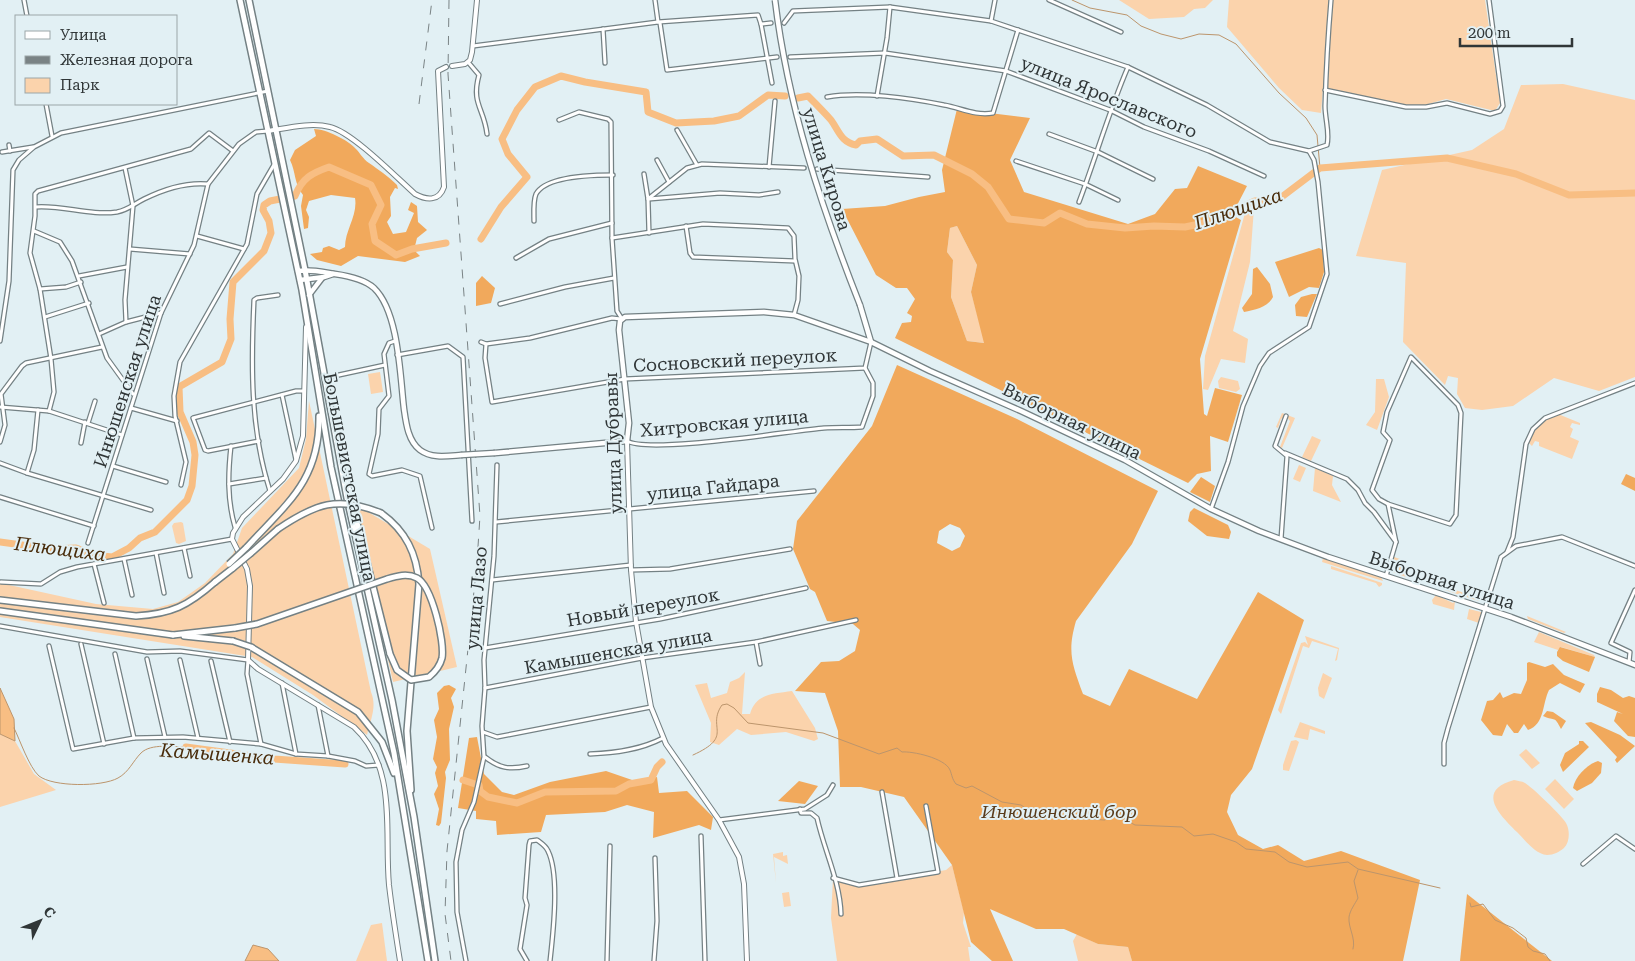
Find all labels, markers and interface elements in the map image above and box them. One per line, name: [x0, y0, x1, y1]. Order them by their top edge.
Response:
legend: [15, 15, 178, 105]
scale bar: [1460, 15, 1572, 47]
text: 200 m: [1468, 24, 1511, 42]
text: Улица: [60, 26, 106, 44]
text: Железная дорога: [60, 51, 193, 69]
street label: улица Ярославского: [1018, 52, 1200, 142]
text: Парк: [60, 76, 100, 94]
street label: улица Кирова: [798, 105, 856, 233]
water label: Плющиха: [1190, 183, 1285, 235]
street label: Инюшенская улица: [89, 291, 165, 470]
street label: Сосновский переулок: [632, 344, 838, 376]
street label: Большевистская улица: [319, 371, 381, 584]
street label: улица Дубравы: [600, 372, 626, 514]
street label: Выборная улица: [999, 378, 1145, 464]
street label: Хитровская улица: [639, 405, 809, 441]
street label: улица Гайдара: [646, 470, 781, 504]
water label: Плющиха: [12, 532, 107, 566]
street label: улица Лазо: [461, 545, 491, 651]
street label: Выборная улица: [1367, 547, 1518, 614]
street label: Новый переулок: [565, 583, 721, 631]
street label: Камышенская улица: [522, 624, 714, 678]
water label: Камышенка: [158, 738, 275, 769]
park label: Инюшенский бор: [980, 801, 1137, 822]
north arrow: [15, 896, 65, 946]
text: С: [40, 903, 59, 921]

